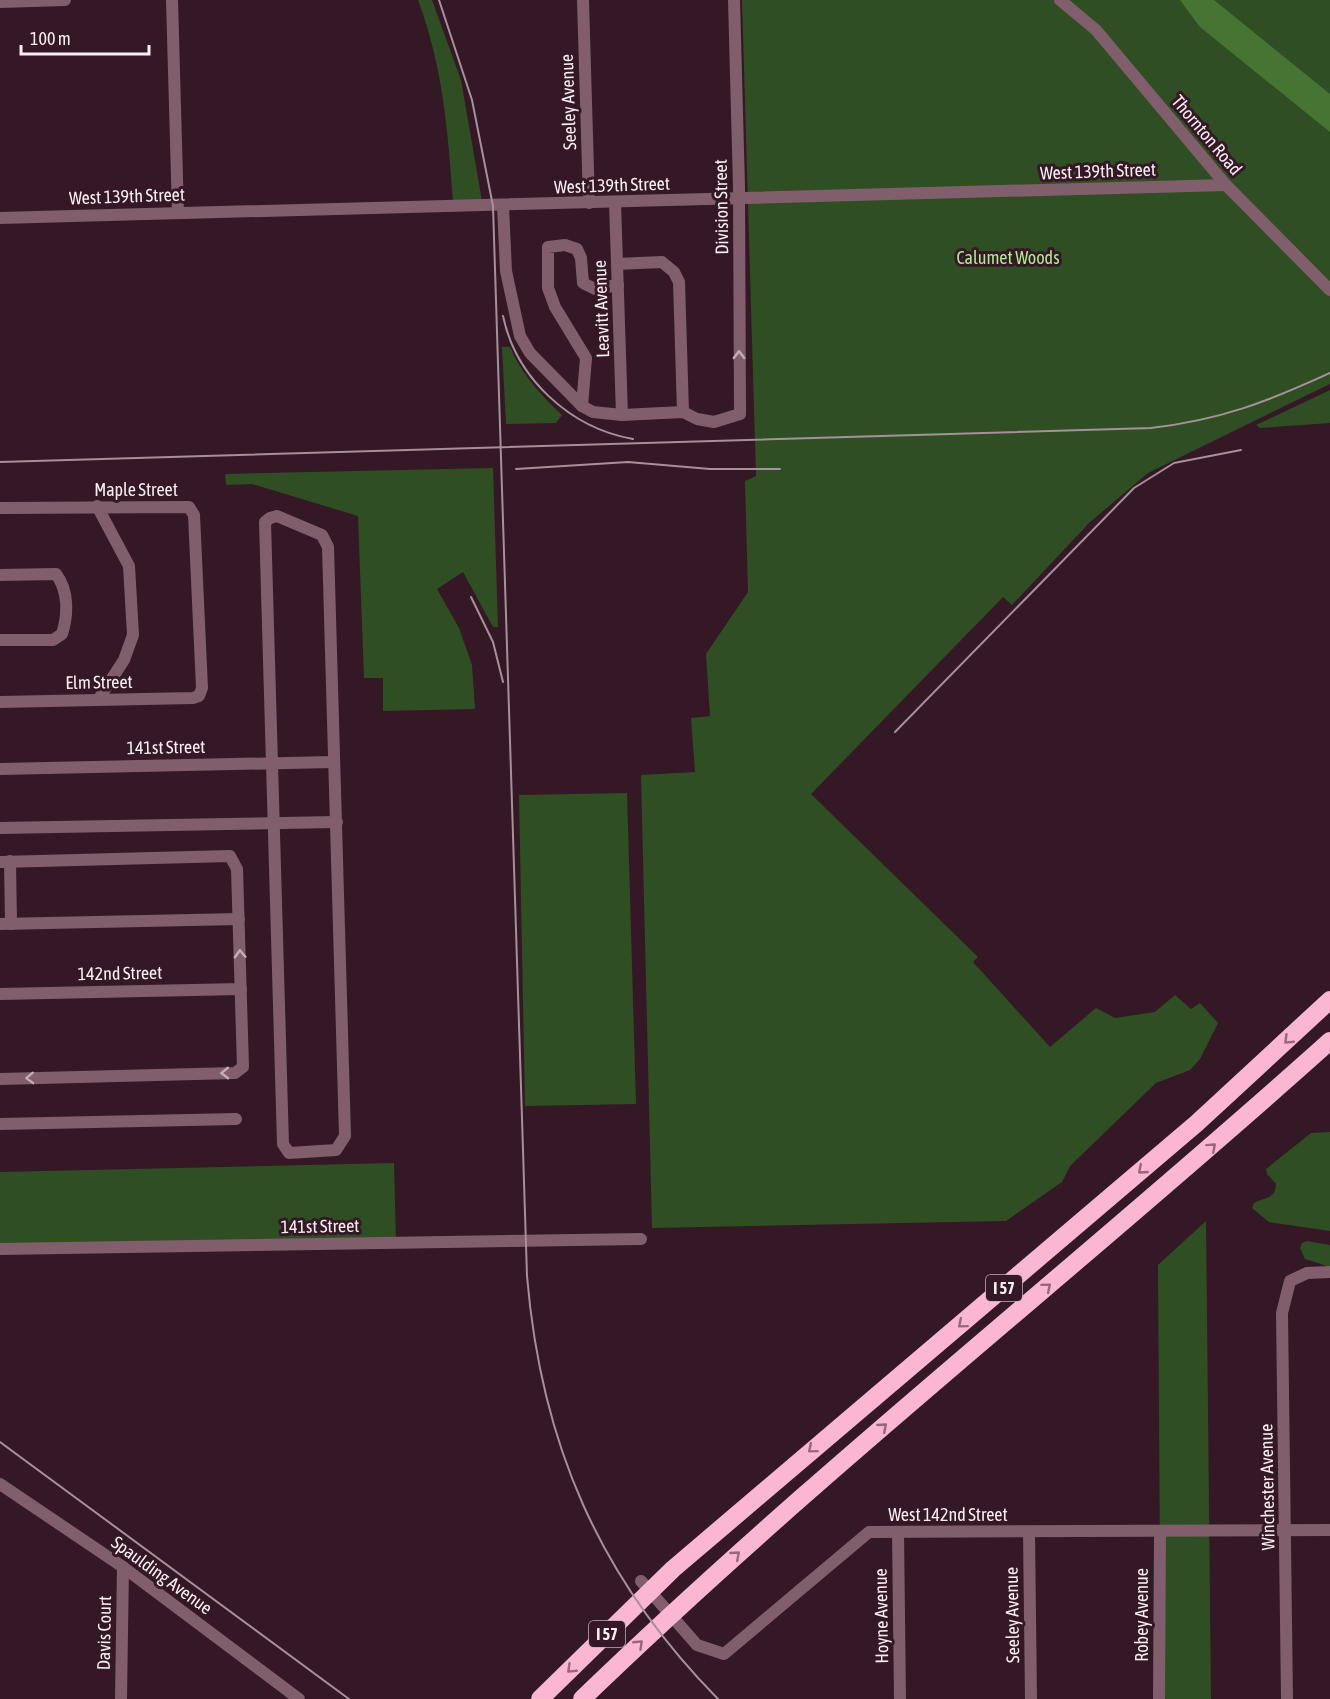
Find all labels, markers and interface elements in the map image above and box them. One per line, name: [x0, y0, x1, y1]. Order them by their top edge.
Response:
scale bar: [21, 18, 148, 56]
text: 100 m: [30, 28, 71, 49]
street label: Seeley Avenue: [556, 54, 580, 150]
street label: Thornton Road: [1168, 91, 1246, 179]
street label: West 139th Street: [1040, 158, 1156, 184]
street label: Division Street: [710, 159, 732, 255]
street label: West 139th Street: [554, 172, 670, 198]
street label: West 139th Street: [69, 183, 185, 209]
park label: Calumet Woods: [956, 247, 1060, 268]
street label: Leavitt Avenue: [589, 260, 613, 358]
one-way arrow: [733, 351, 745, 360]
street label: Maple Street: [94, 479, 178, 500]
street label: Elm Street: [65, 671, 133, 693]
street label: 141st Street: [126, 736, 206, 758]
one-way arrow: [234, 950, 247, 959]
street label: 142nd Street: [78, 962, 162, 984]
one-way arrow: [1284, 1033, 1294, 1044]
one-way arrow: [220, 1067, 229, 1080]
one-way arrow: [25, 1072, 34, 1084]
one-way arrow: [1205, 1143, 1215, 1154]
one-way arrow: [1138, 1163, 1149, 1174]
street label: 141st Street: [280, 1215, 360, 1237]
road number: I 57: [986, 1275, 1022, 1301]
one-way arrow: [1040, 1283, 1051, 1294]
one-way arrow: [958, 1316, 969, 1327]
one-way arrow: [876, 1423, 887, 1434]
street label: Winchester Avenue: [1255, 1424, 1279, 1550]
one-way arrow: [808, 1442, 819, 1453]
street label: West 142nd Street: [888, 1504, 1008, 1525]
street label: Spaulding Avenue: [108, 1531, 216, 1619]
one-way arrow: [729, 1551, 739, 1562]
street label: Seeley Avenue: [1001, 1567, 1023, 1663]
street label: Hoyne Avenue: [870, 1568, 892, 1664]
street label: Robey Avenue: [1131, 1568, 1152, 1662]
street label: Davis Court: [93, 1596, 115, 1670]
road number: I 57: [589, 1621, 625, 1647]
one-way arrow: [633, 1640, 643, 1651]
one-way arrow: [568, 1661, 579, 1672]

